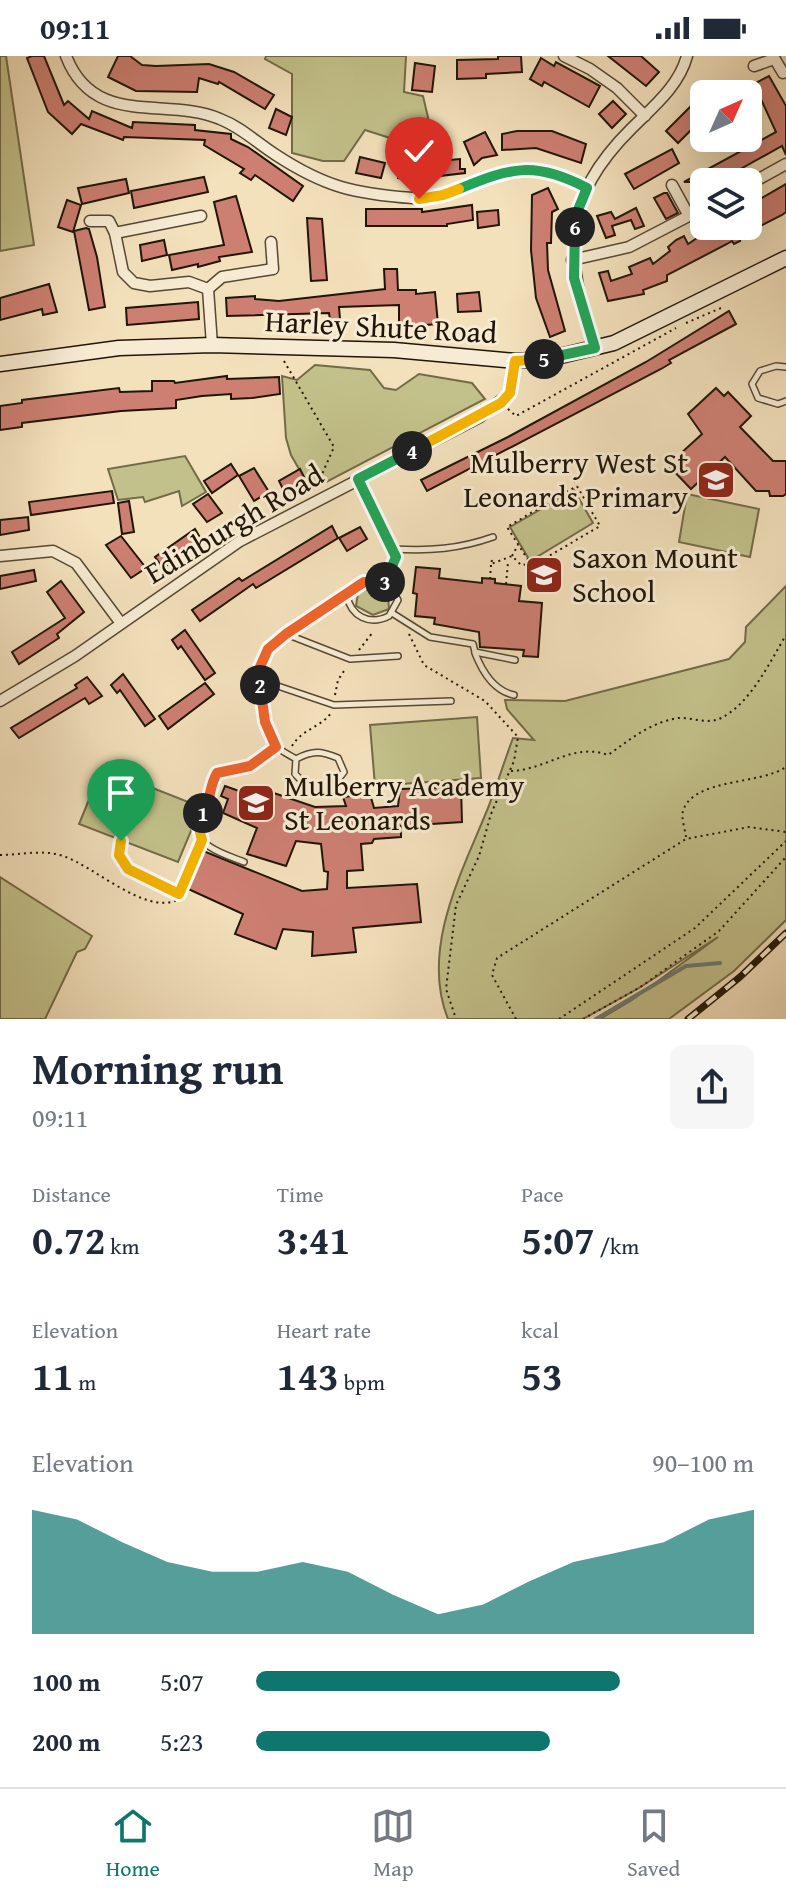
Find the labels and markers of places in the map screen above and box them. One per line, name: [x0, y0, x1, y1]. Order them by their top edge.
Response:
pin: [385, 117, 453, 199]
pin: 6: [555, 207, 595, 247]
pin: 5: [524, 339, 564, 379]
pin: 4: [392, 431, 432, 471]
place label: Mulberry West St Leonards Primary: [463, 440, 688, 518]
school or university icon: Mulberry West St Leonards Primary: [695, 459, 737, 501]
place label: Saxon Mount School: [572, 535, 738, 613]
school or university icon: Saxon Mount School: [523, 554, 565, 596]
pin: 3: [365, 562, 405, 602]
pin: 2: [240, 665, 280, 705]
pin: [87, 759, 155, 841]
place label: Mulberry Academy St Leonards: [284, 763, 524, 841]
school or university icon: Mulberry Academy St Leonards: [235, 782, 277, 824]
pin: 1: [183, 793, 223, 833]

